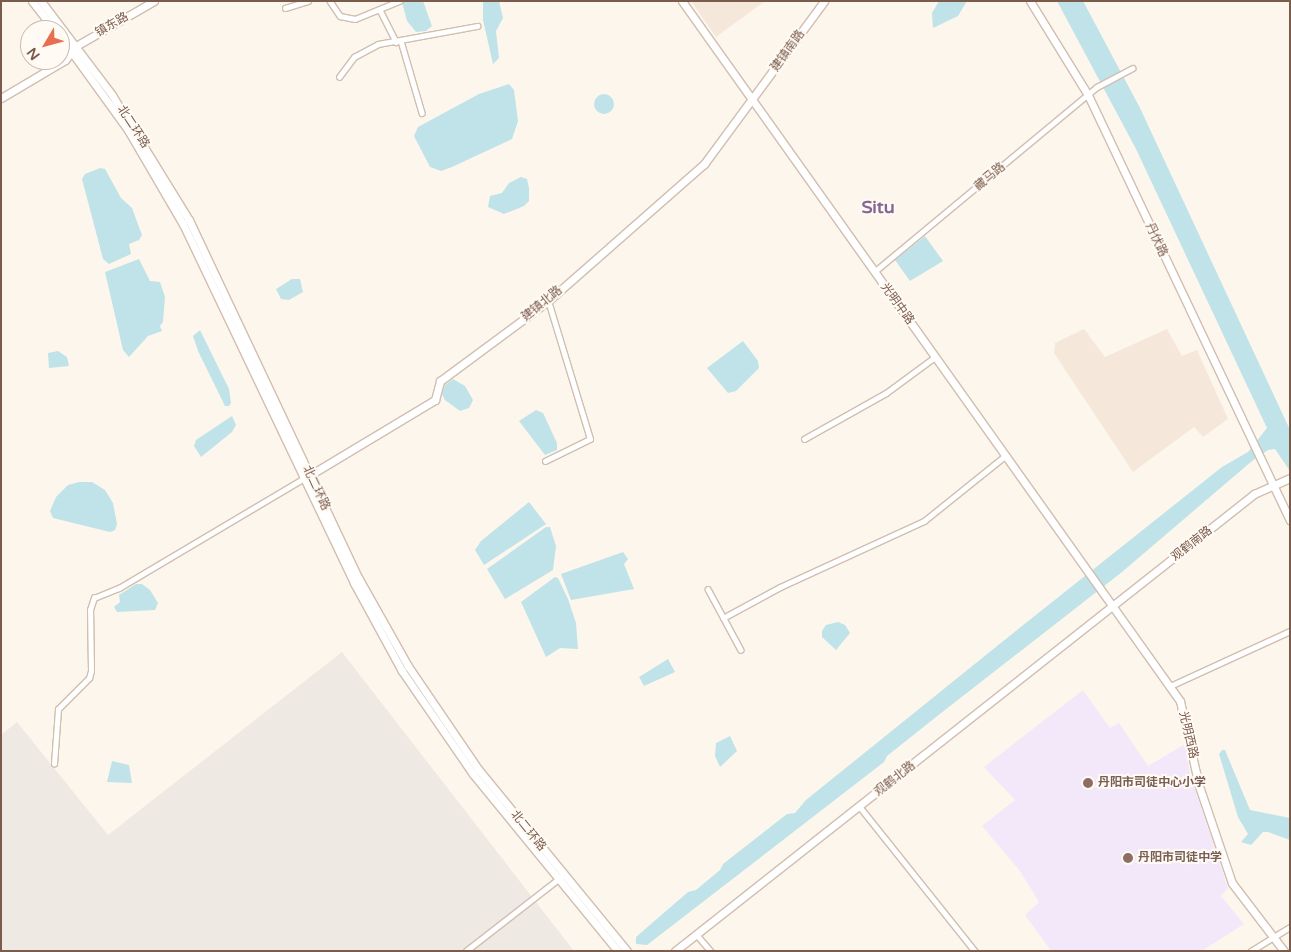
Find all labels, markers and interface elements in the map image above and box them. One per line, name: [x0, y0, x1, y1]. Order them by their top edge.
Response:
street label: 镇东路: [93, 10, 131, 40]
north arrow: [20, 20, 70, 70]
street label: 建镇南路: [768, 27, 808, 75]
text: N: [23, 44, 44, 63]
street label: 北二环路: [114, 103, 152, 151]
street label: 藏马路: [972, 160, 1008, 194]
district label: Situ: [861, 196, 895, 218]
street label: 丹伏路: [1142, 221, 1170, 259]
street label: 光明中路: [877, 280, 917, 328]
street label: 建镇北路: [519, 283, 565, 325]
street label: 北二环路: [299, 463, 333, 513]
street label: 观鹤南路: [1169, 524, 1215, 564]
street label: 光明西路: [1176, 710, 1200, 760]
street label: 观鹤北路: [872, 759, 918, 799]
place label: 丹阳市司徒中心小学: [1098, 776, 1206, 790]
marker: 丹阳市司徒中心小学: [1082, 777, 1094, 789]
street label: 北二环路: [507, 808, 549, 854]
place label: 丹阳市司徒中学: [1138, 851, 1222, 865]
marker: 丹阳市司徒中学: [1122, 852, 1134, 864]

